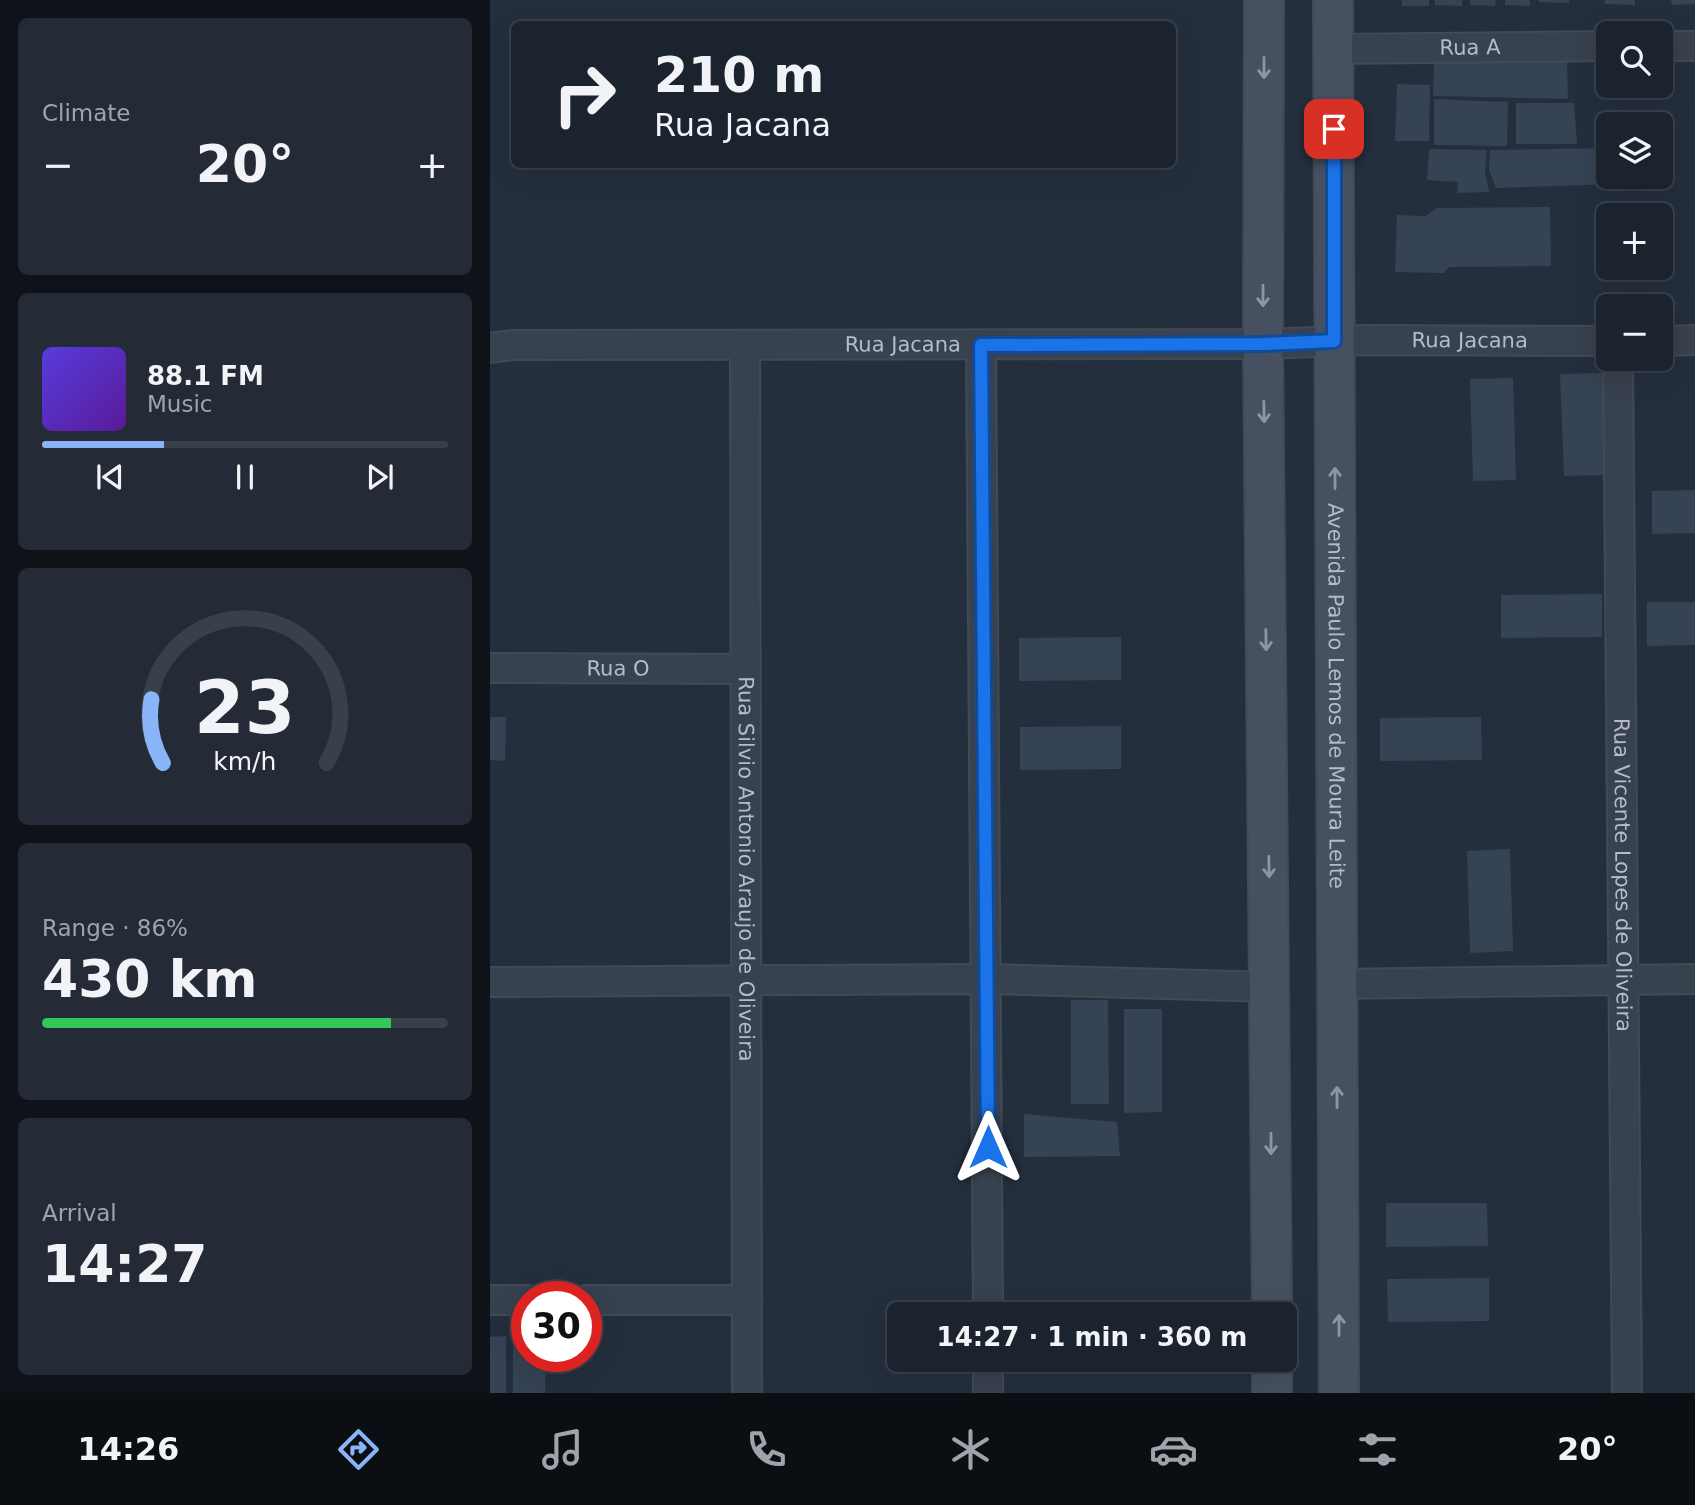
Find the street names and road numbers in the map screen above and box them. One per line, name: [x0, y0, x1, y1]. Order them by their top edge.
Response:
street label: Rua A: [1439, 35, 1501, 60]
street label: Rua Jacana: [1412, 328, 1528, 353]
street label: Rua Jacana: [845, 332, 961, 357]
street label: Avenida Paulo Lemos de Moura Leite: [1323, 503, 1349, 889]
street label: Rua O: [586, 656, 650, 681]
street label: Rua Silvio Antonio Araujo de Oliveira: [734, 676, 758, 1062]
street label: Rua Vicente Lopes de Oliveira: [1609, 718, 1636, 1032]

